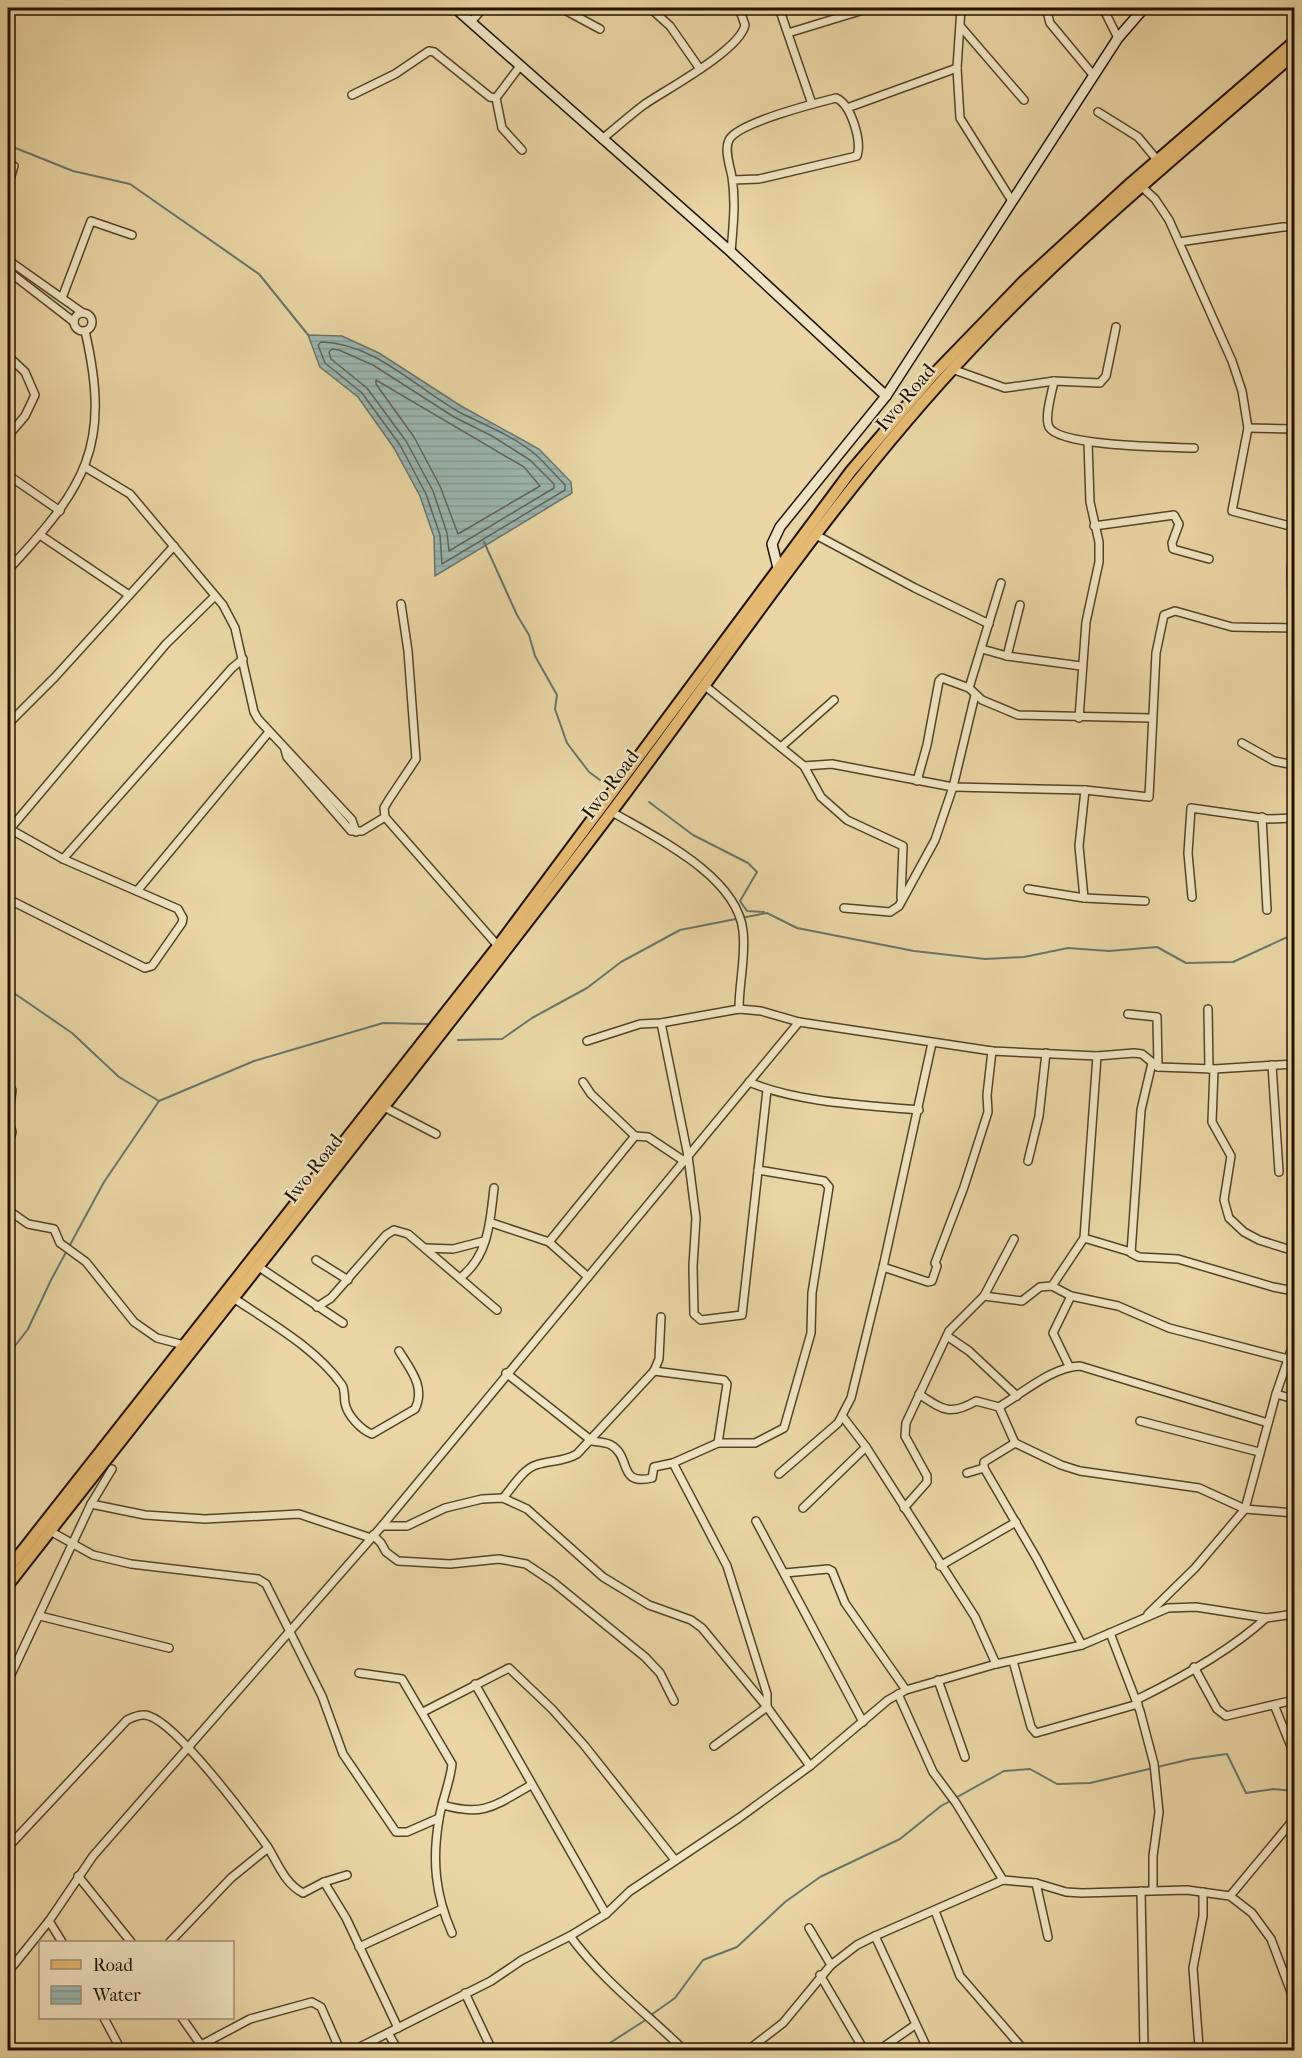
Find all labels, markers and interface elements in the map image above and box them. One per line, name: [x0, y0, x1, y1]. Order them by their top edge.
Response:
street label: Iwo Road: [871, 358, 941, 436]
street label: Iwo Road: [577, 744, 645, 824]
street label: Iwo Road: [279, 1129, 348, 1207]
legend: [39, 1941, 234, 2019]
text: Road: [93, 1955, 133, 1976]
text: Water: [92, 1985, 141, 2006]

